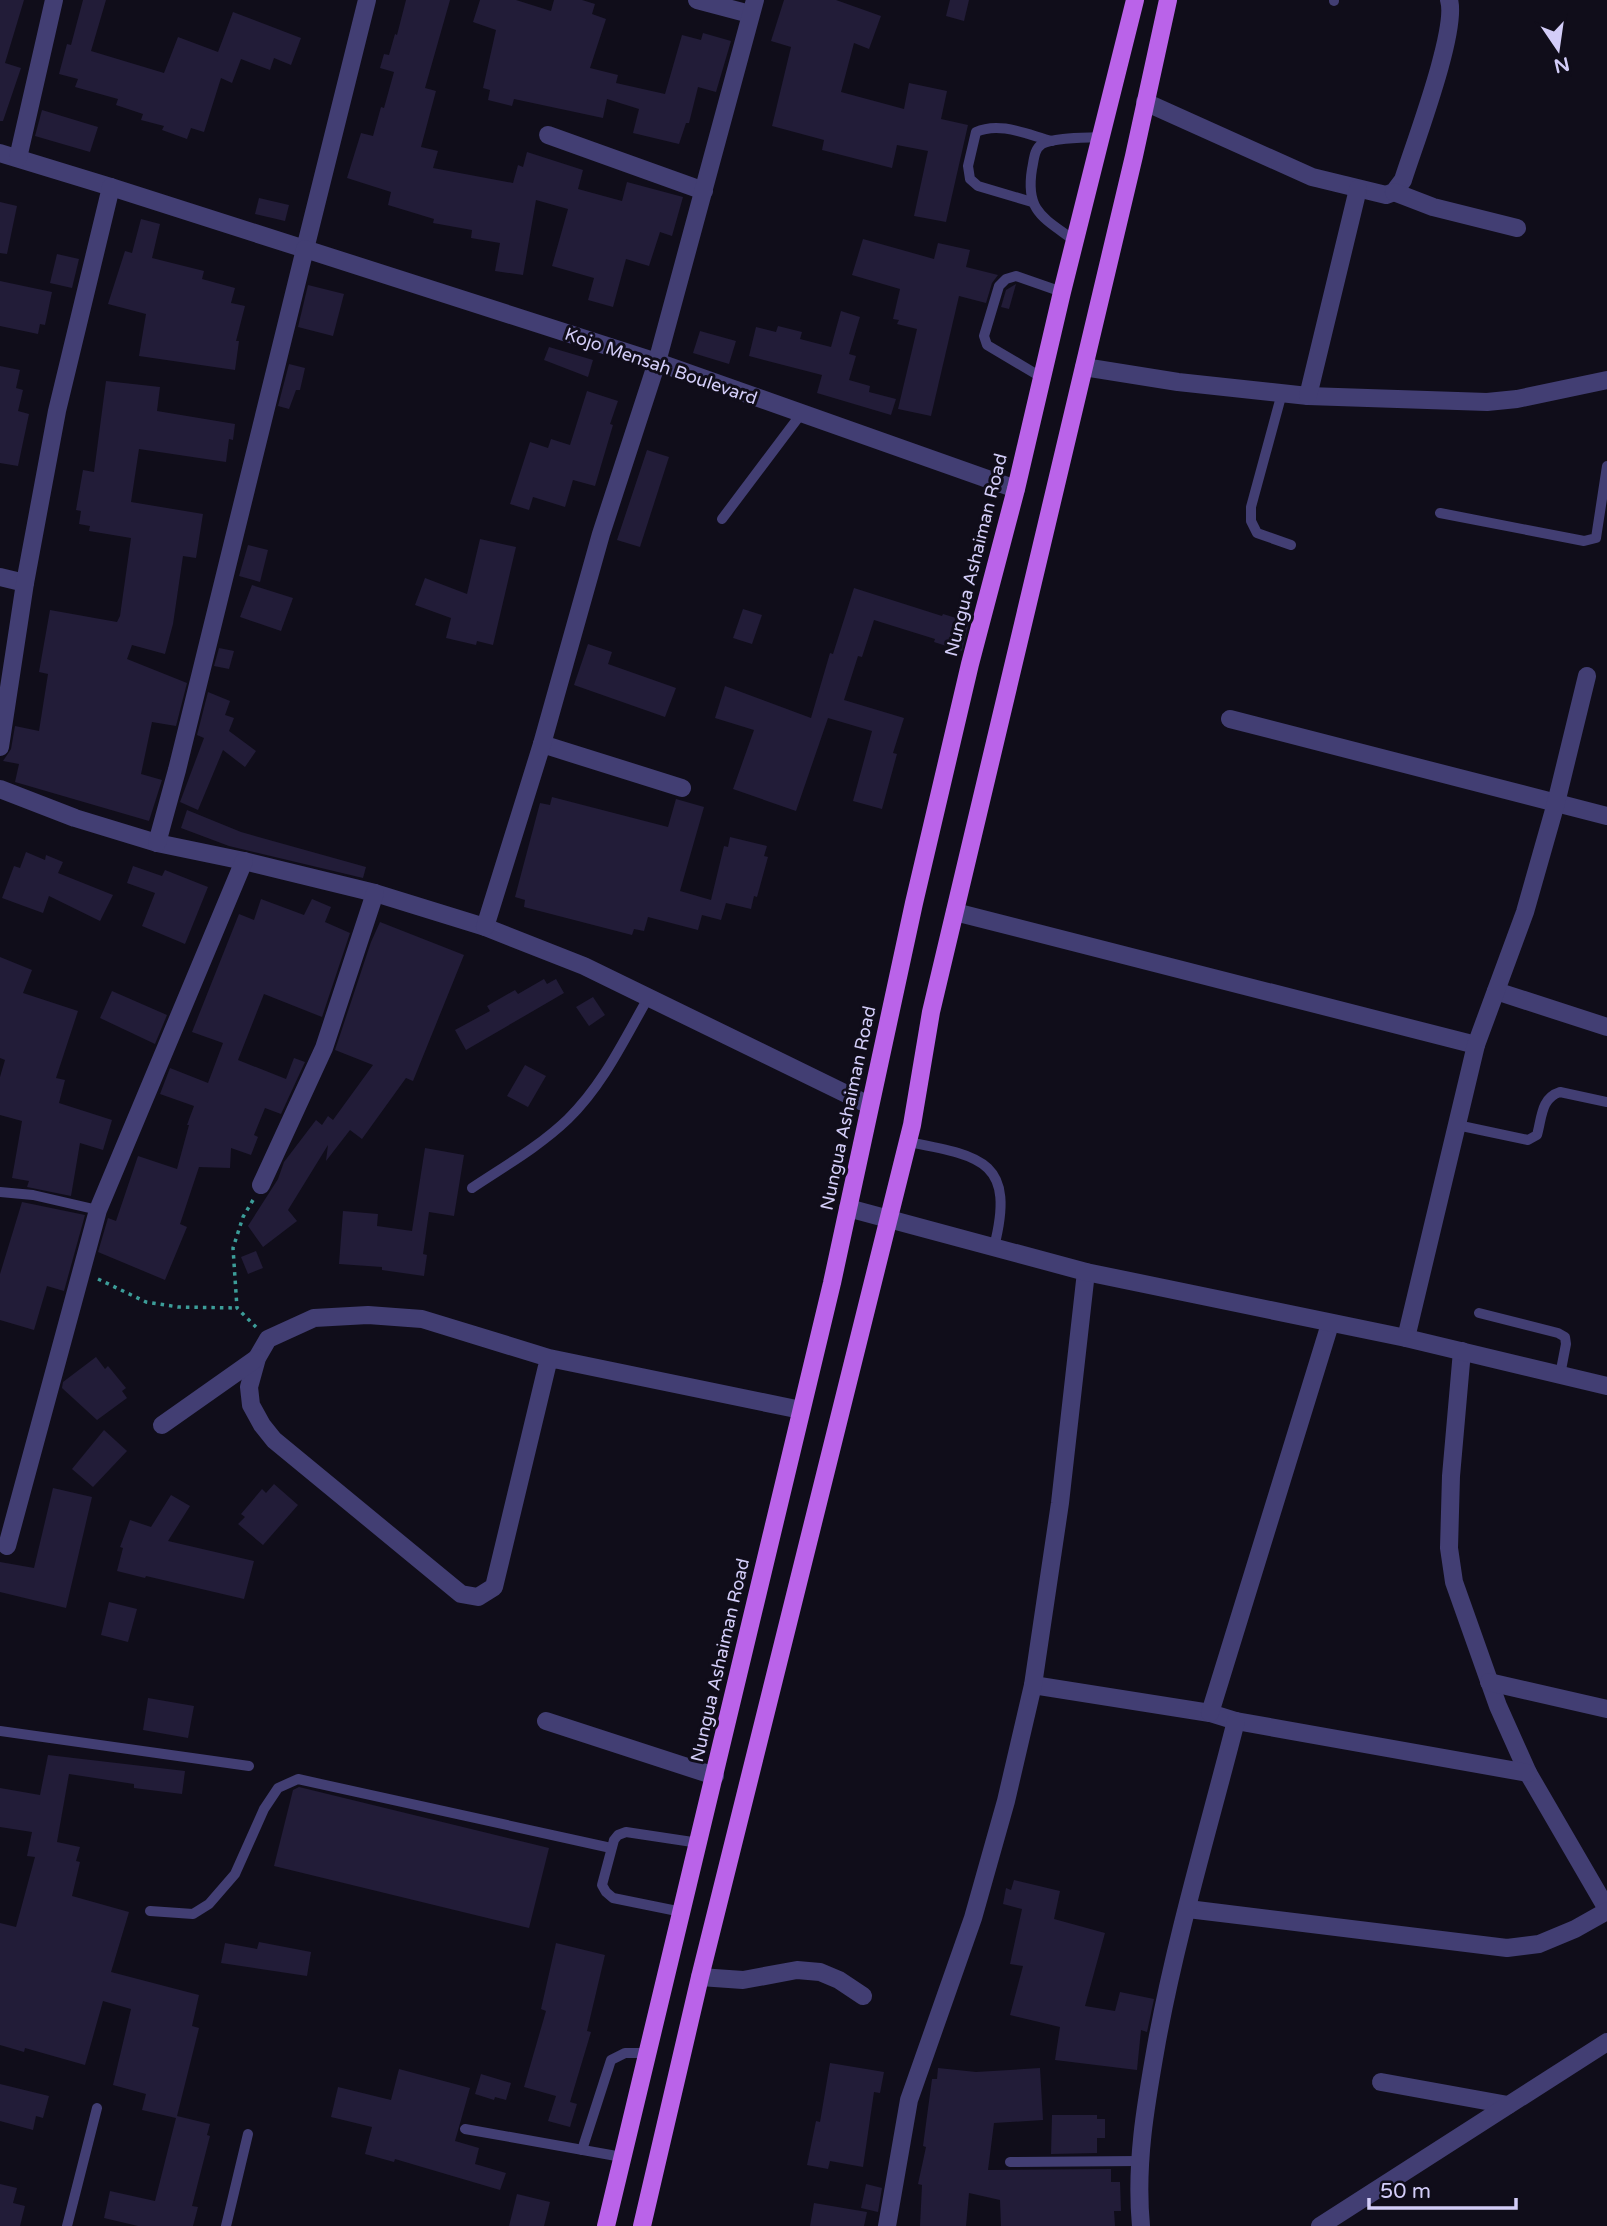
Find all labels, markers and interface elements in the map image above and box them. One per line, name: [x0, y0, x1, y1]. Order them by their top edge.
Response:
north arrow: [1523, 14, 1593, 84]
text: N: [1552, 52, 1572, 77]
street label: Kojo Mensah Boulevard: [562, 323, 760, 409]
street label: Nungua Ashaiman Road: [940, 451, 1012, 659]
street label: Nungua Ashaiman Road: [816, 1004, 880, 1212]
street label: Nungua Ashaiman Road: [686, 1556, 754, 1764]
scale bar: [1369, 2166, 1516, 2210]
text: 50 m: [1380, 2179, 1431, 2204]

